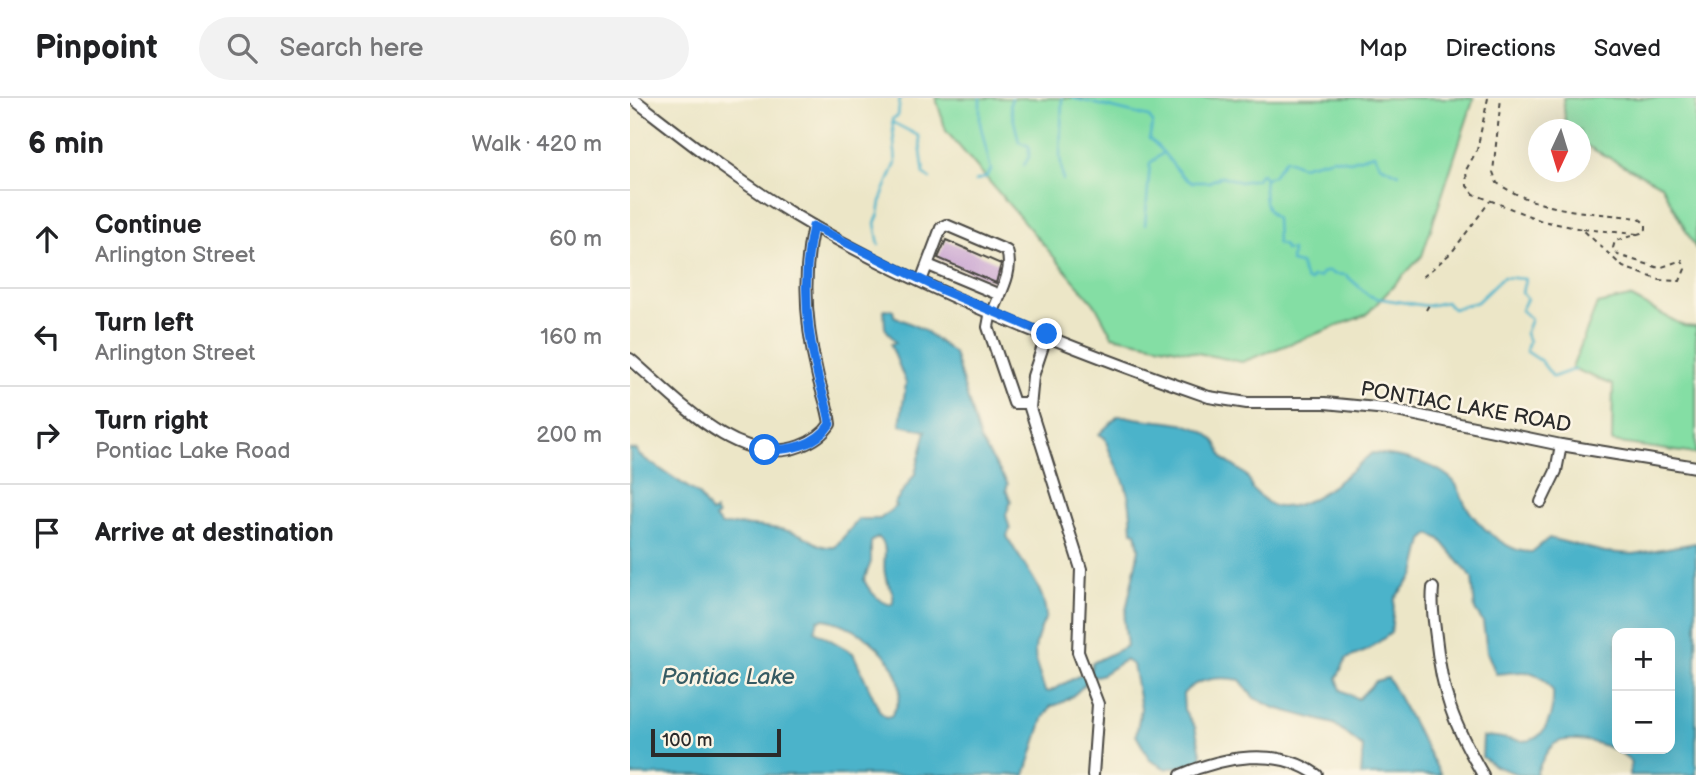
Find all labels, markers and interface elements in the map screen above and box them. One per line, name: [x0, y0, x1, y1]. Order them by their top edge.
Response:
search box: [199, 17, 689, 80]
text: Pinpoint: [35, 28, 157, 68]
icon: search: [223, 29, 261, 67]
text: Search here: [279, 33, 423, 64]
text: Map: [1359, 34, 1407, 63]
text: Directions: [1445, 34, 1556, 63]
text: Saved: [1594, 34, 1661, 63]
north arrow: [1528, 119, 1591, 182]
text: 6 min: [28, 126, 104, 162]
text: Walk · 420 m: [472, 130, 602, 158]
text: Continue: [95, 210, 202, 241]
icon: ahead: [28, 220, 66, 258]
text: 60 m: [549, 225, 602, 253]
text: Arlington Street: [95, 241, 255, 269]
text: Turn left: [95, 308, 194, 339]
icon: left: [28, 318, 66, 356]
route end: [1031, 318, 1062, 349]
text: 160 m: [540, 323, 602, 351]
text: Arlington Street: [95, 339, 255, 367]
street label: PONTIAC LAKE ROAD: [1359, 376, 1573, 438]
text: Turn right: [95, 406, 208, 437]
icon: right: [28, 416, 66, 454]
text: 200 m: [536, 421, 602, 449]
route start: [749, 434, 780, 465]
text: Pontiac Lake Road: [95, 437, 290, 465]
icon: arrive: [28, 514, 66, 552]
text: Arrive at destination: [95, 518, 334, 549]
map controls: [1612, 628, 1675, 754]
button: +: [1612, 628, 1675, 691]
water label: Pontiac Lake: [661, 663, 795, 691]
button: −: [1612, 691, 1675, 754]
scale bar: [651, 726, 780, 758]
text: 100 m: [662, 729, 713, 752]

